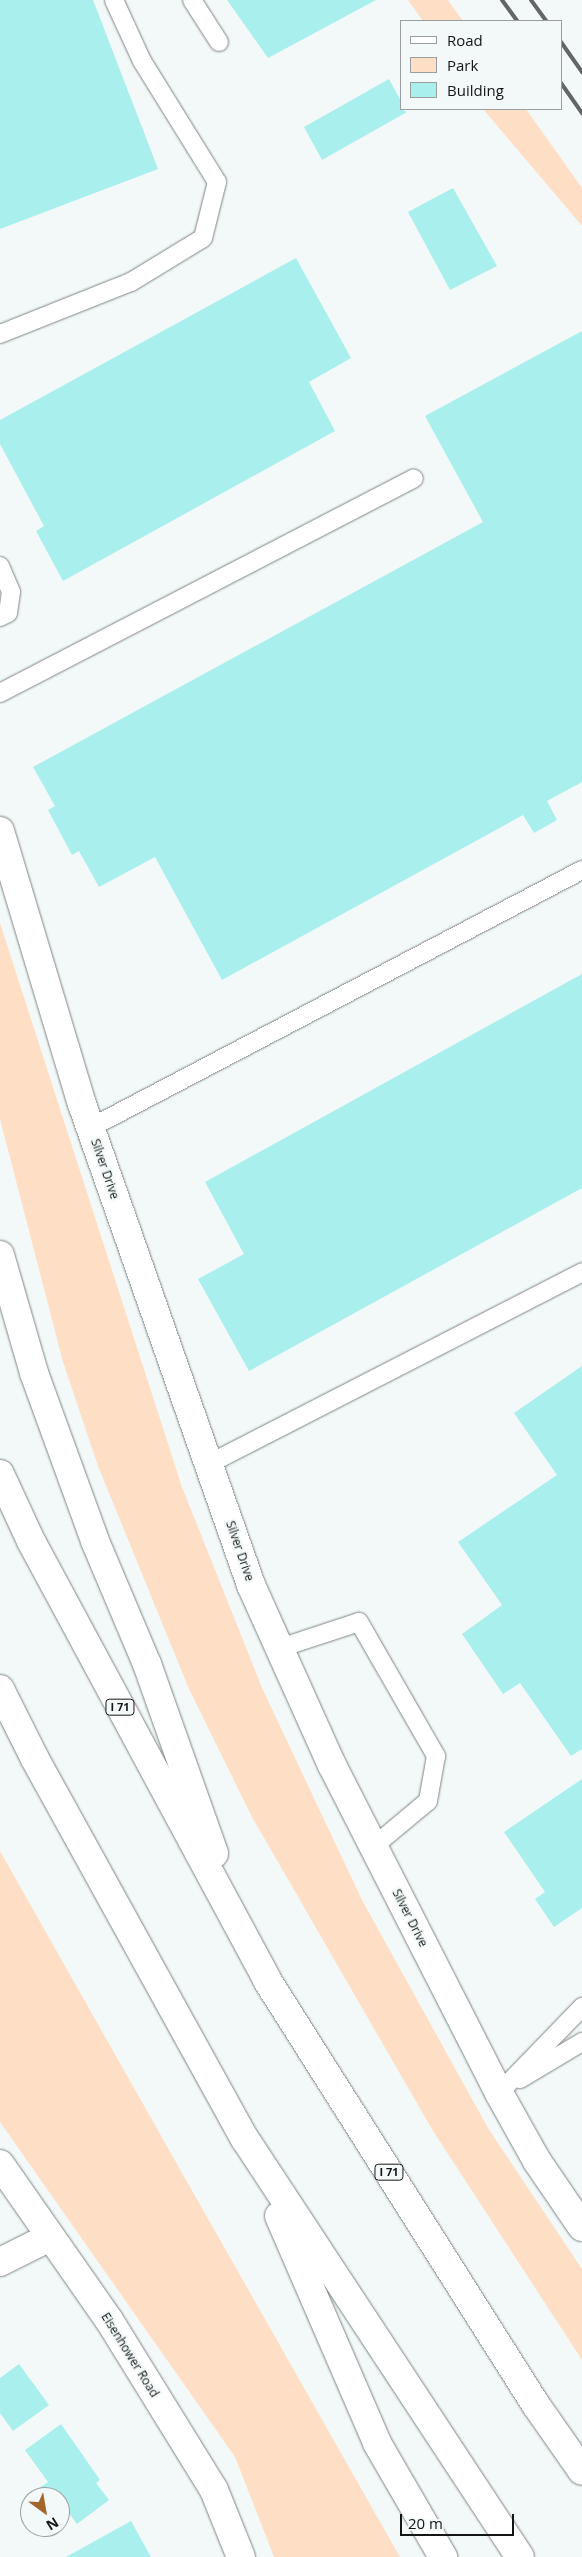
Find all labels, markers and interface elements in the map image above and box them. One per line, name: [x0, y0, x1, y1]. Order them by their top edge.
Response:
legend: [400, 20, 562, 110]
text: Road: [447, 30, 483, 50]
text: Park: [447, 55, 478, 75]
text: Building: [447, 80, 504, 100]
street label: Silver Drive: [88, 1137, 122, 1201]
street label: Silver Drive: [223, 1519, 257, 1583]
road number: I 71: [105, 1698, 135, 1715]
street label: Silver Drive: [389, 1887, 431, 1949]
road number: I 71: [374, 2164, 404, 2180]
street label: Eisenhower Road: [98, 2310, 162, 2400]
north arrow: [20, 2487, 70, 2537]
scale bar: [402, 2504, 516, 2536]
text: N: [43, 2513, 63, 2535]
text: 20 m: [408, 2513, 443, 2533]

